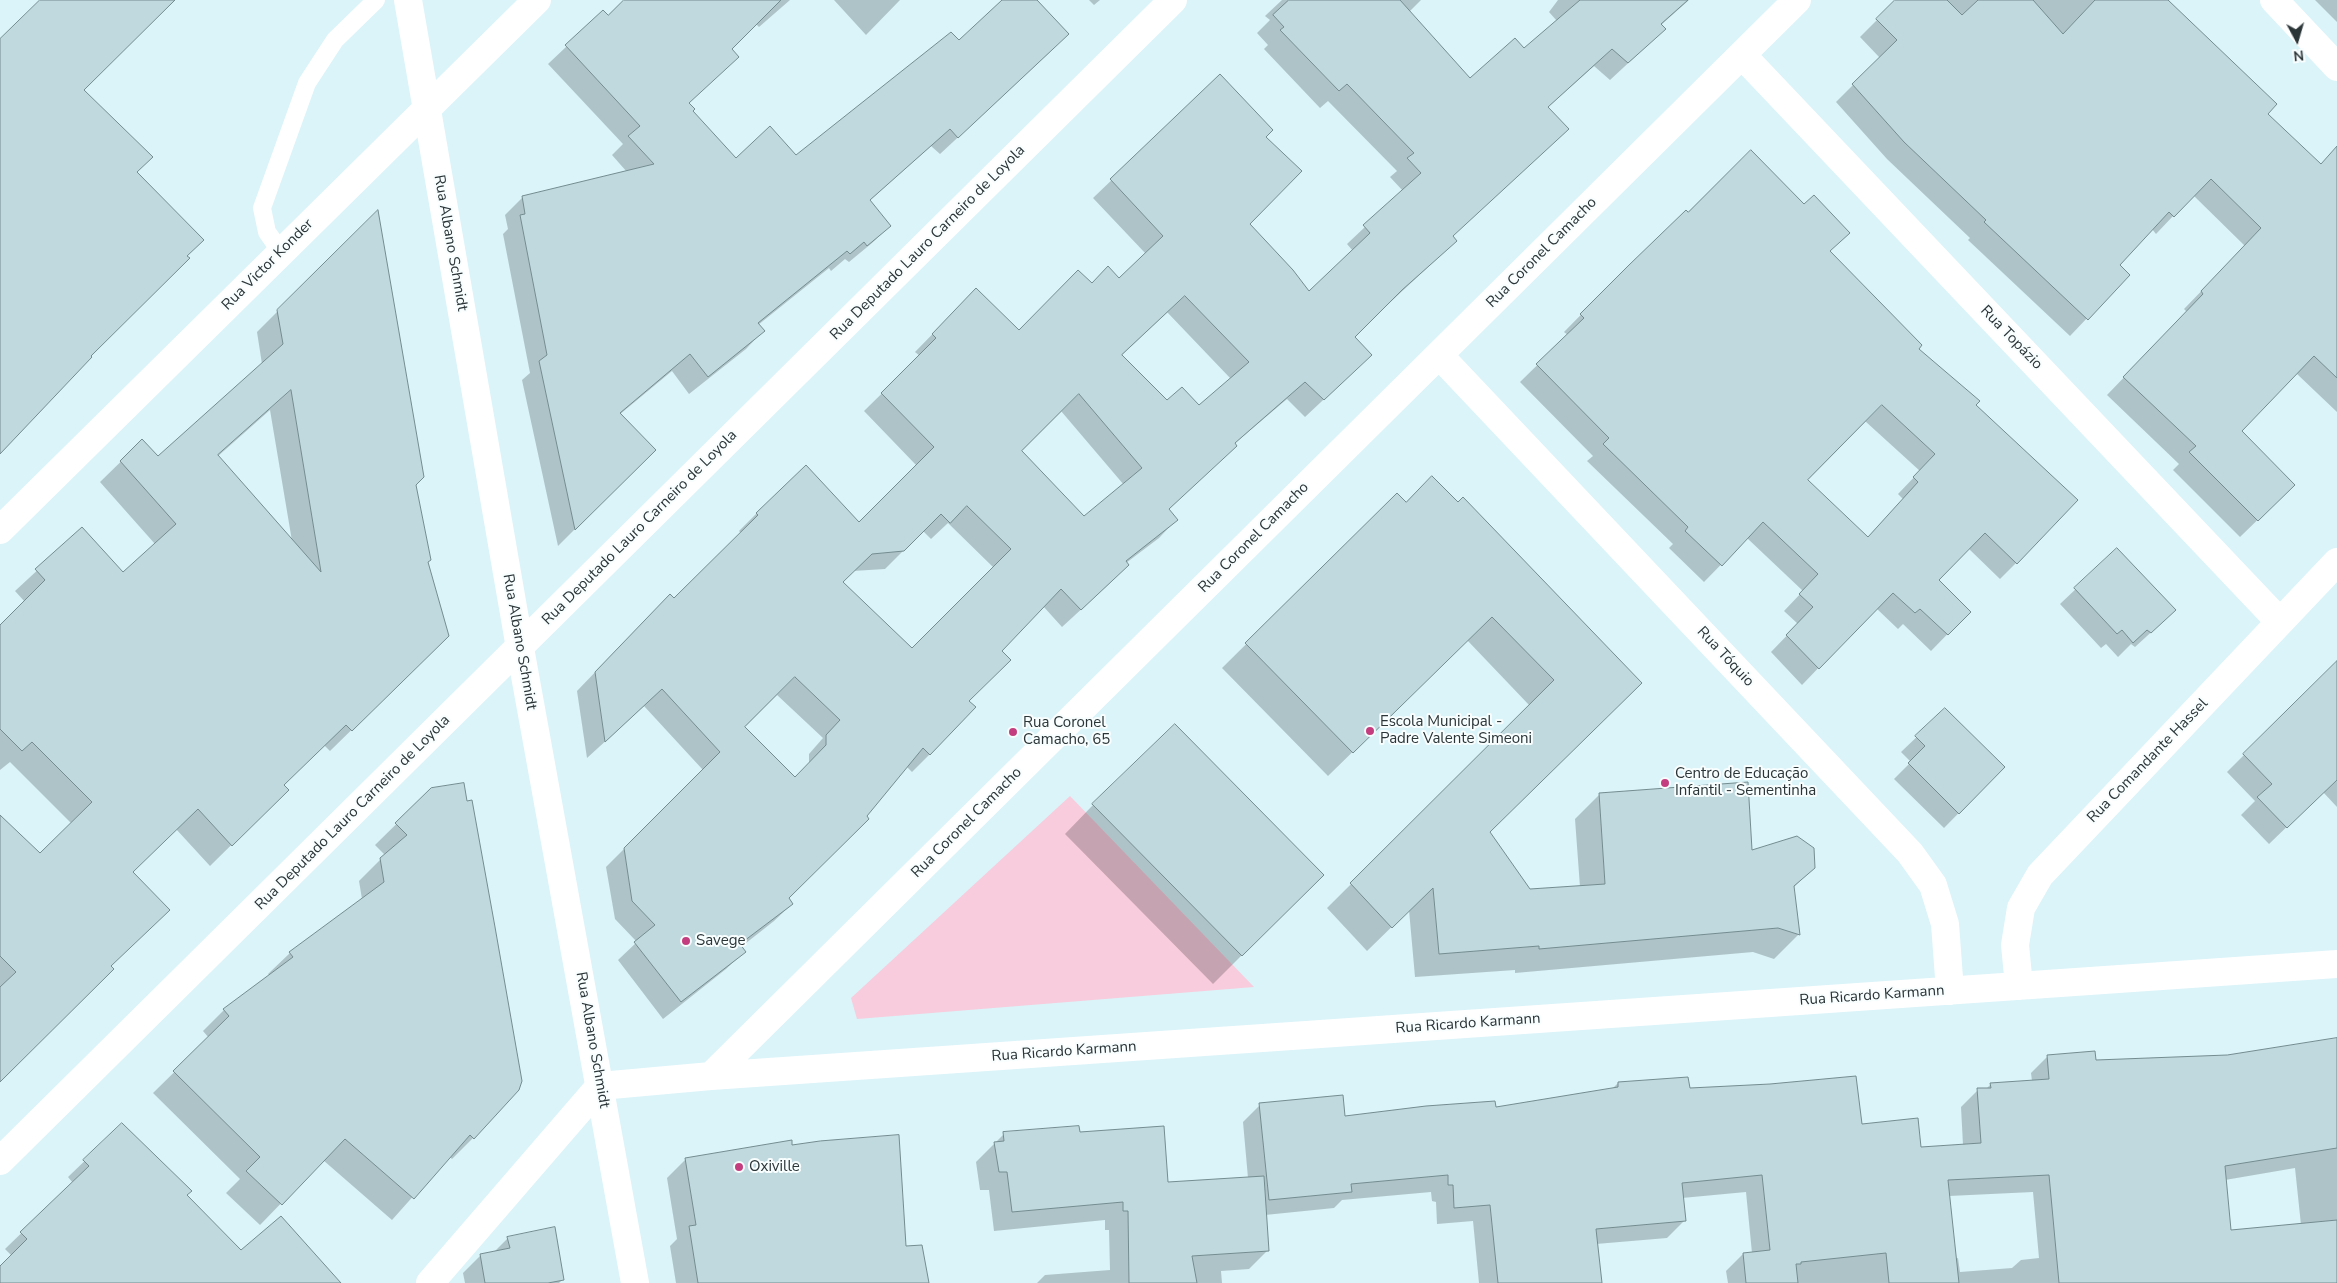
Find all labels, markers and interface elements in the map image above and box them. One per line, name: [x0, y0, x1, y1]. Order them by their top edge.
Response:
north arrow: [2272, 15, 2322, 65]
text: N: [2292, 45, 2305, 65]
street label: Rua Deputado Lauro Carneiro de Loyola: [827, 142, 1029, 344]
street label: Rua Albano Schmidt: [429, 173, 471, 313]
street label: Rua Coronel Camacho: [1483, 194, 1601, 312]
street label: Rua Victor Konder: [219, 216, 317, 314]
street label: Rua Topázio: [1976, 302, 2046, 374]
street label: Rua Deputado Lauro Carneiro de Loyola: [539, 427, 741, 629]
street label: Rua Coronel Camacho: [1195, 479, 1313, 597]
street label: Rua Albano Schmidt: [498, 572, 540, 712]
street label: Rua Tóquio: [1693, 623, 1757, 691]
street label: Rua Comandante Hassel: [2084, 695, 2212, 827]
street label: Rua Deputado Lauro Carneiro de Loyola: [252, 712, 454, 914]
place label: Escola Municipal - Padre Valente Simeoni: [1380, 713, 1532, 748]
place label: Rua Coronel Camacho, 65: [1023, 714, 1110, 749]
marker: Escola Municipal - Padre Valente Simeoni: [1364, 725, 1376, 737]
marker: Rua Coronel Camacho, 65: [1007, 726, 1019, 738]
street label: Rua Coronel Camacho: [908, 764, 1026, 882]
place label: Centro de Educação Infantil - Sementinha: [1675, 765, 1816, 800]
marker: Centro de Educação Infantil - Sementinha: [1659, 777, 1671, 789]
place label: Savege: [696, 932, 745, 950]
marker: Savege: [680, 935, 692, 947]
street label: Rua Albano Schmidt: [571, 970, 613, 1110]
street label: Rua Ricardo Karmann: [1799, 982, 1945, 1010]
street label: Rua Ricardo Karmann: [1395, 1010, 1541, 1038]
street label: Rua Ricardo Karmann: [991, 1038, 1137, 1066]
place label: Oxiville: [749, 1158, 800, 1176]
marker: Oxiville: [733, 1161, 745, 1173]

